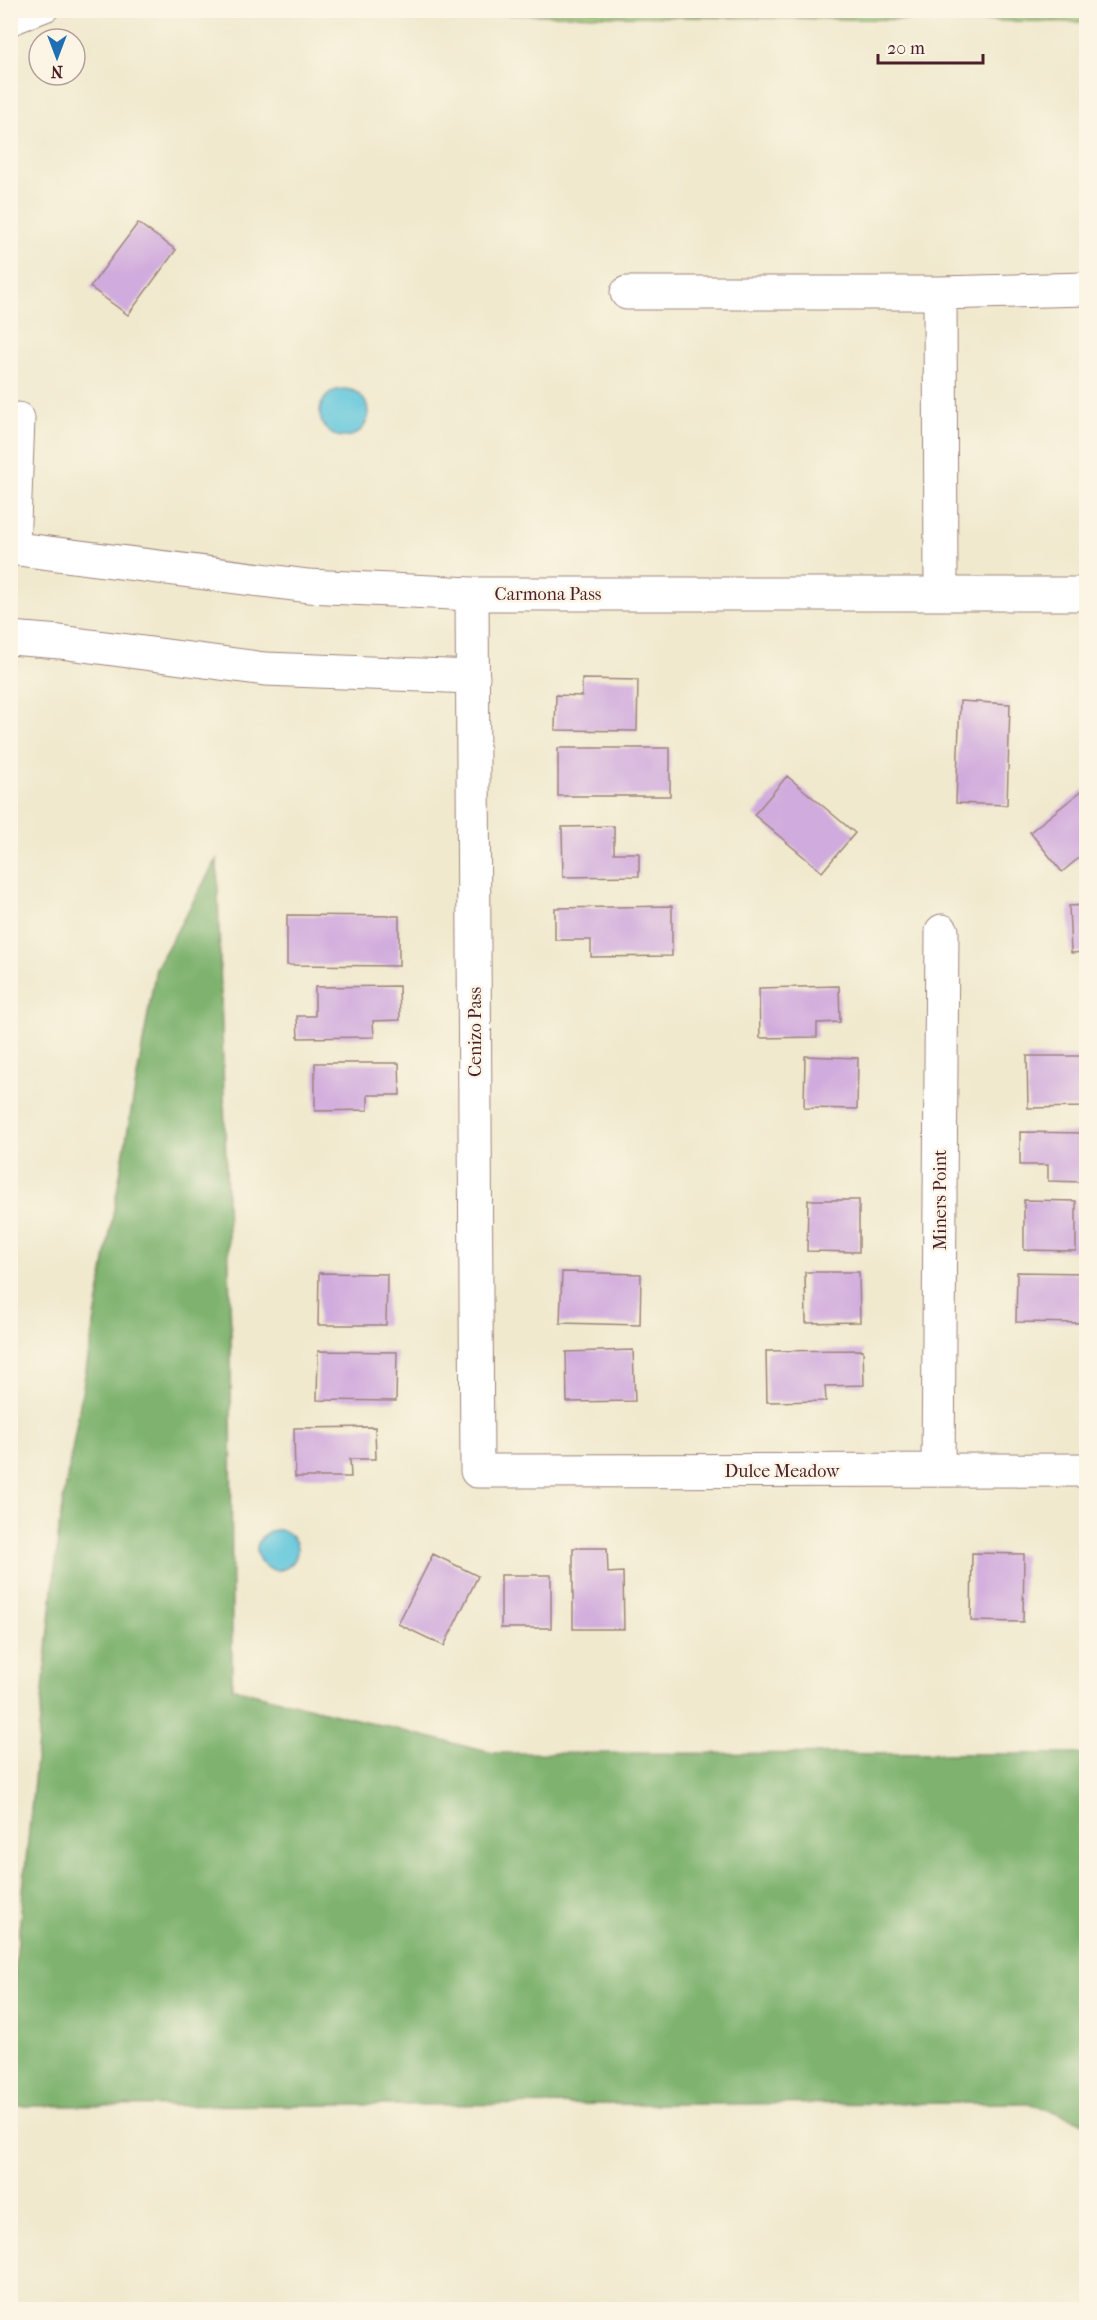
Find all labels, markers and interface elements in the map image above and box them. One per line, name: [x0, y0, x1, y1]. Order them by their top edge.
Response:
north arrow: [27, 27, 87, 87]
scale bar: [878, 27, 983, 65]
text: 20 m: [887, 38, 925, 59]
text: N: [50, 62, 63, 81]
street label: Carmona Pass: [495, 584, 602, 605]
street label: Cenizo Pass: [465, 987, 486, 1077]
street label: Miners Point: [930, 1149, 951, 1250]
street label: Dulce Meadow: [725, 1461, 840, 1482]

